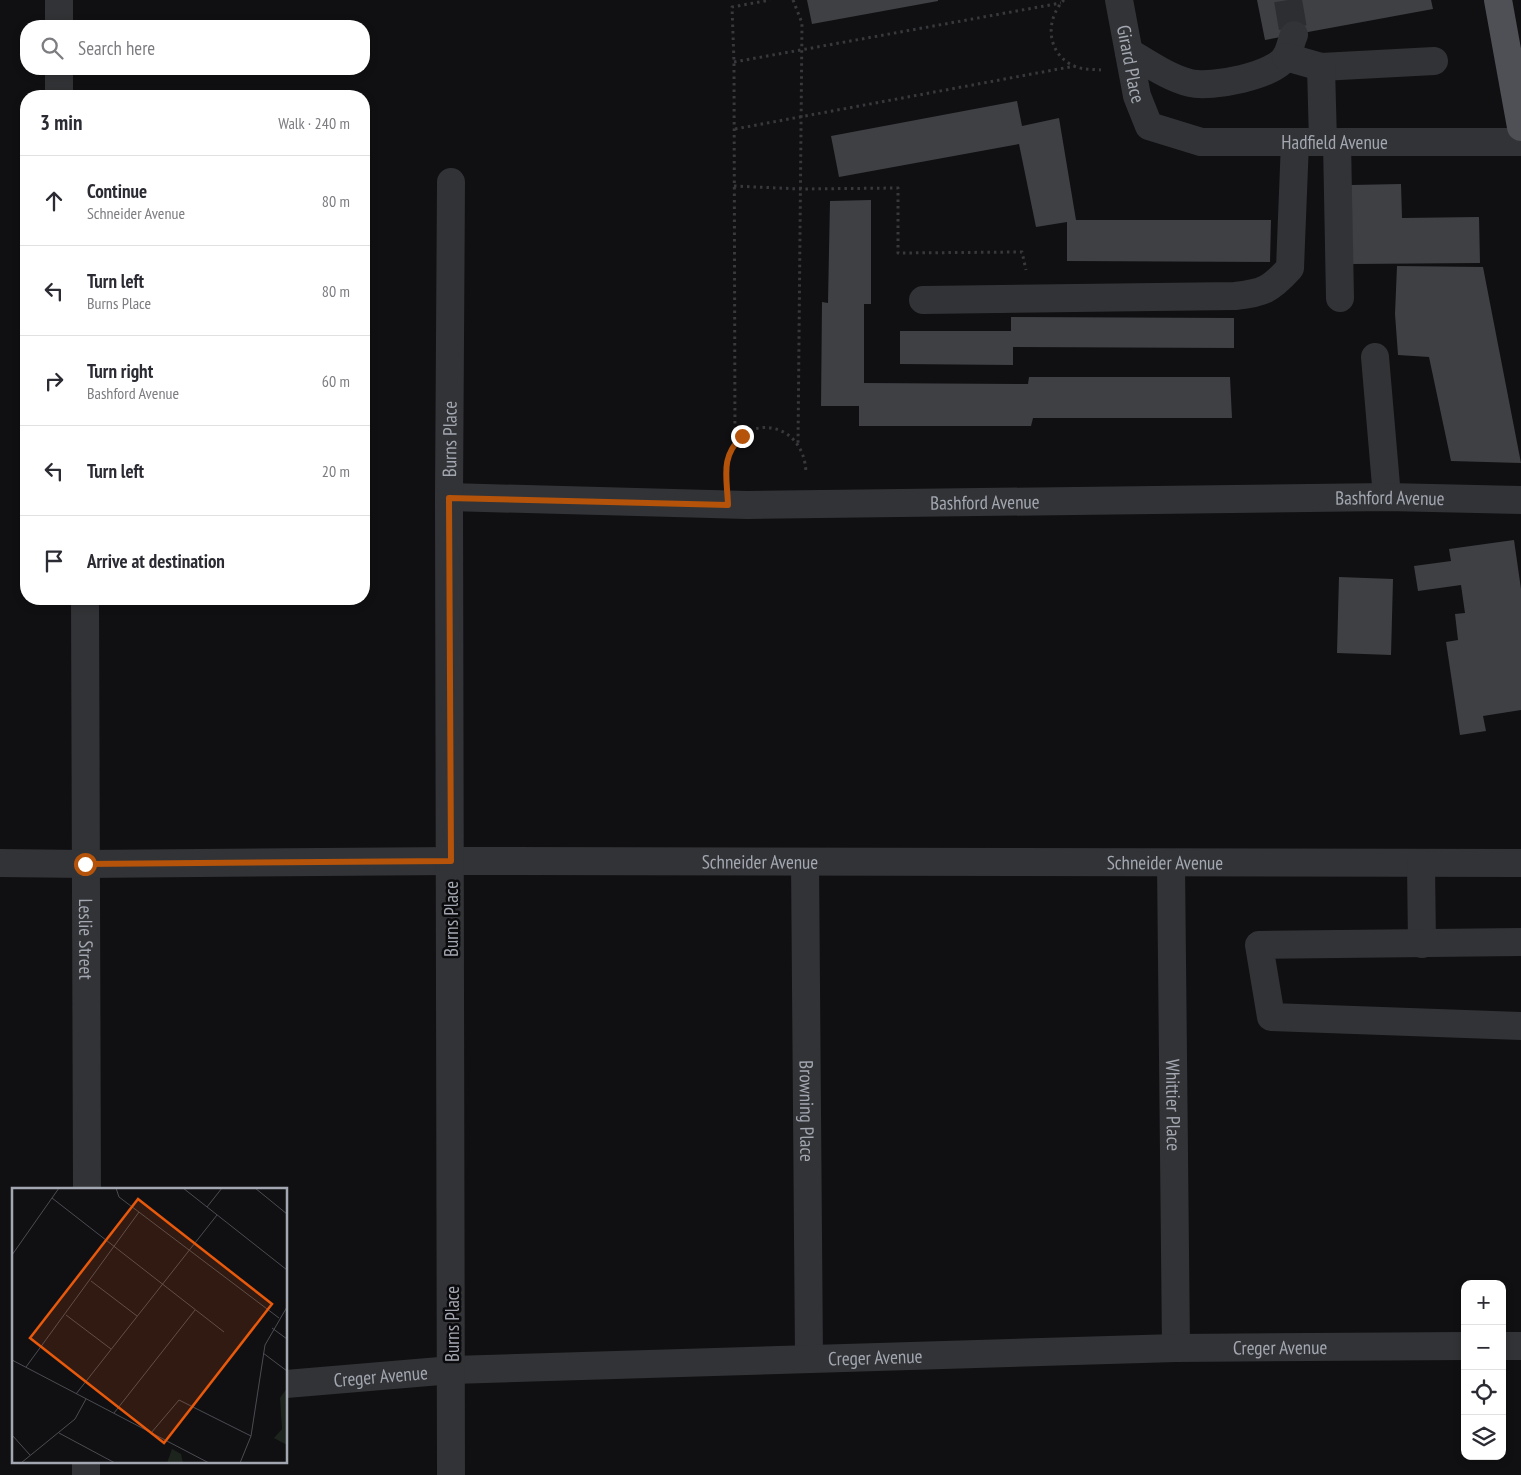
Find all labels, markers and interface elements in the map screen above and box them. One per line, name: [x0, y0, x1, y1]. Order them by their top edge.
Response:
search box: [20, 20, 370, 75]
street label: Girard Place: [1112, 23, 1151, 107]
icon: search: [38, 34, 66, 62]
text: Search here: [78, 36, 155, 60]
text: 3 min: [40, 109, 82, 136]
text: Walk · 240 m: [278, 113, 350, 133]
street label: Hadfield Avenue: [1281, 130, 1388, 154]
text: Continue: [87, 179, 147, 203]
icon: ahead: [40, 187, 68, 215]
text: 80 m: [322, 191, 350, 211]
text: Schneider Avenue: [87, 203, 185, 223]
text: Turn left: [87, 269, 144, 293]
icon: left: [40, 277, 68, 305]
text: 80 m: [322, 281, 350, 301]
text: Burns Place: [87, 293, 151, 313]
text: Turn right: [87, 359, 153, 383]
icon: right: [40, 367, 68, 395]
text: 60 m: [322, 371, 350, 391]
text: Bashford Avenue: [87, 383, 179, 403]
street label: Burns Place: [437, 401, 462, 477]
route end: [731, 425, 754, 448]
icon: left: [40, 457, 68, 485]
text: Turn left: [87, 459, 144, 483]
text: 20 m: [322, 461, 350, 481]
street label: Bashford Avenue: [1335, 485, 1445, 510]
street label: Bashford Avenue: [930, 489, 1040, 515]
icon: arrive: [40, 547, 68, 575]
text: Arrive at destination: [87, 549, 225, 573]
street label: Schneider Avenue: [702, 849, 818, 874]
street label: Schneider Avenue: [1107, 850, 1223, 874]
route start: [74, 853, 97, 876]
street label: Burns Place: [439, 881, 463, 957]
street label: Leslie Street: [74, 898, 98, 980]
street label: Whittier Place: [1161, 1059, 1186, 1151]
street label: Browning Place: [795, 1060, 819, 1162]
inset map: [12, 1188, 288, 1462]
map controls: [1461, 1280, 1506, 1460]
button: +: [1461, 1280, 1506, 1325]
street label: Burns Place: [440, 1286, 464, 1362]
button: −: [1461, 1325, 1506, 1370]
street label: Creger Avenue: [1233, 1335, 1327, 1360]
street label: Creger Avenue: [828, 1344, 923, 1371]
street label: Creger Avenue: [333, 1360, 429, 1392]
button: locate: [1461, 1370, 1506, 1415]
button: layers: [1461, 1415, 1506, 1460]

